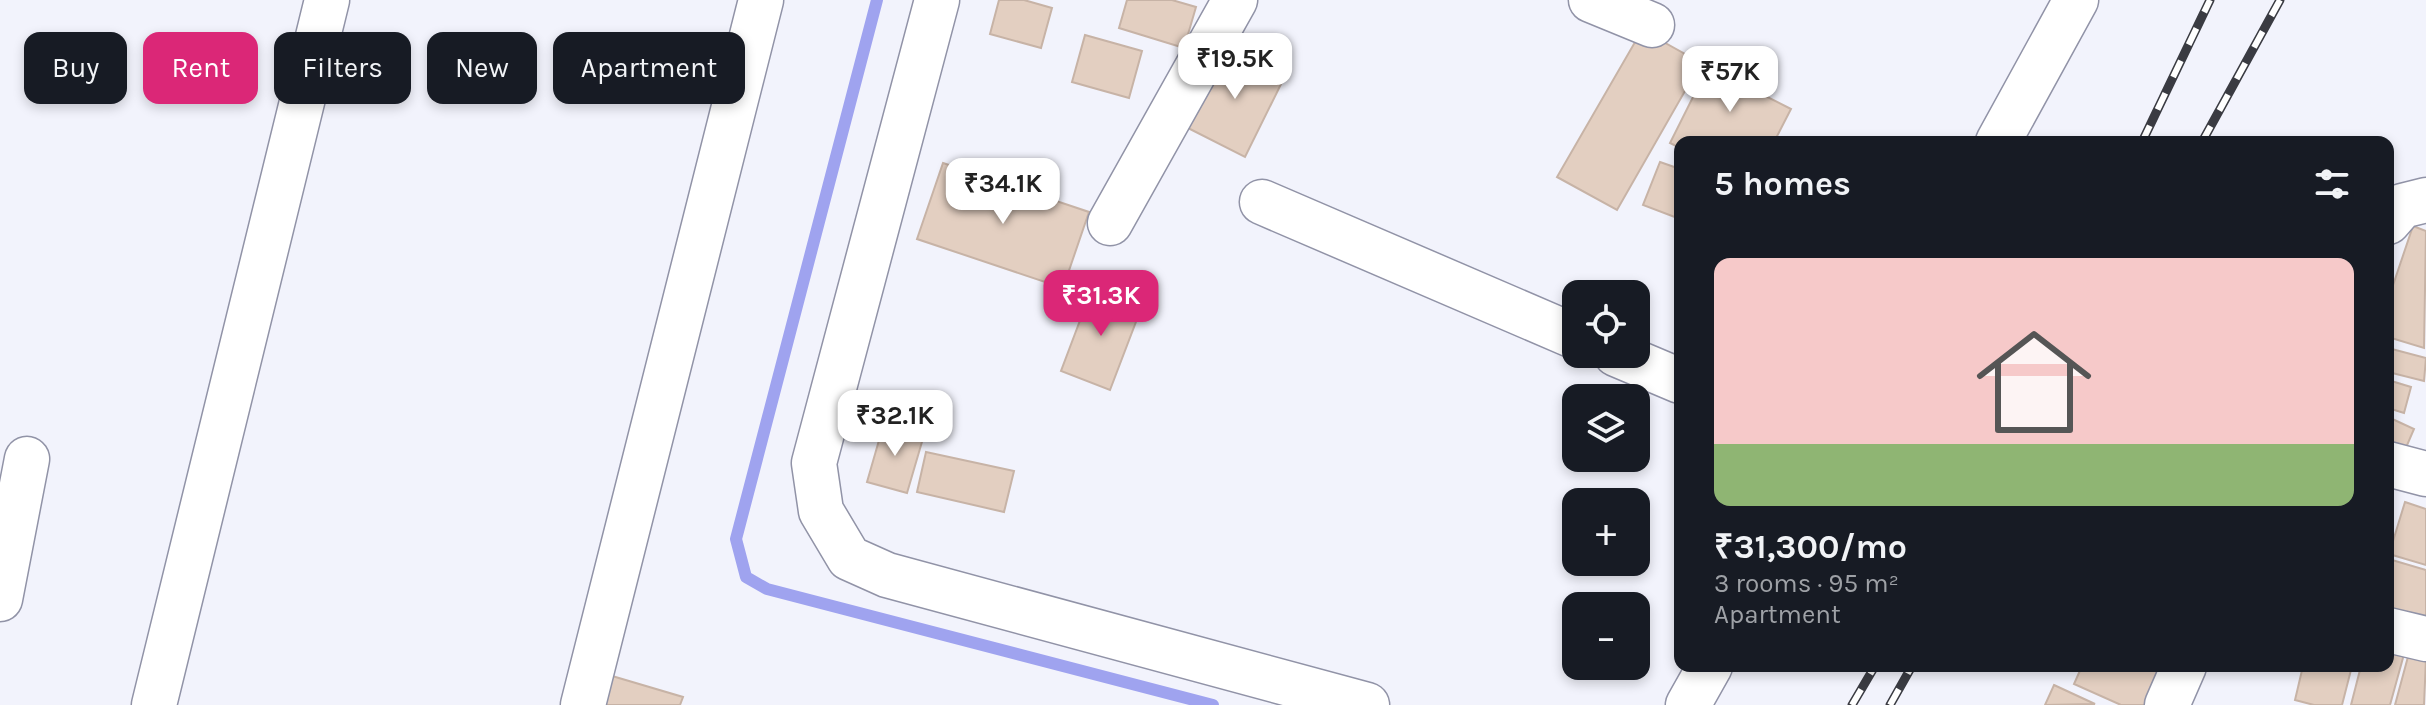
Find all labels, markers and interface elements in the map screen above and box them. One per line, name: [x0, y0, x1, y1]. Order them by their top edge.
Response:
chip: Buy: [24, 32, 127, 104]
chip: Rent: [143, 32, 258, 104]
chip: Filters: [274, 32, 411, 104]
chip: New: [427, 32, 537, 104]
chip: Apartment: [553, 32, 745, 104]
pin: ₹19.5K: [1170, 33, 1300, 101]
text: ₹19.5K: [1196, 43, 1274, 74]
pin: ₹57K: [1683, 46, 1777, 114]
text: ₹57K: [1700, 56, 1760, 87]
pin: ₹34.1K: [938, 158, 1068, 226]
icon: filters: [2310, 162, 2354, 206]
text: 5 homes: [1714, 164, 1851, 204]
text: ₹34.1K: [964, 168, 1042, 199]
pin: ₹31.3K: [1036, 270, 1166, 338]
text: ₹31.3K: [1061, 280, 1141, 311]
map controls: [1562, 280, 1650, 680]
button: locate: [1562, 280, 1650, 368]
icon: home: [1962, 310, 2106, 454]
button: layers: [1562, 384, 1650, 472]
pin: ₹32.1K: [830, 390, 960, 458]
text: ₹32.1K: [856, 400, 934, 431]
button: +: [1562, 488, 1650, 576]
text: ₹31,300/mo: [1714, 527, 1907, 567]
text: 3 rooms · 95 m²: [1714, 568, 1899, 599]
button: −: [1562, 592, 1650, 680]
text: Apartment: [1714, 599, 1841, 630]

